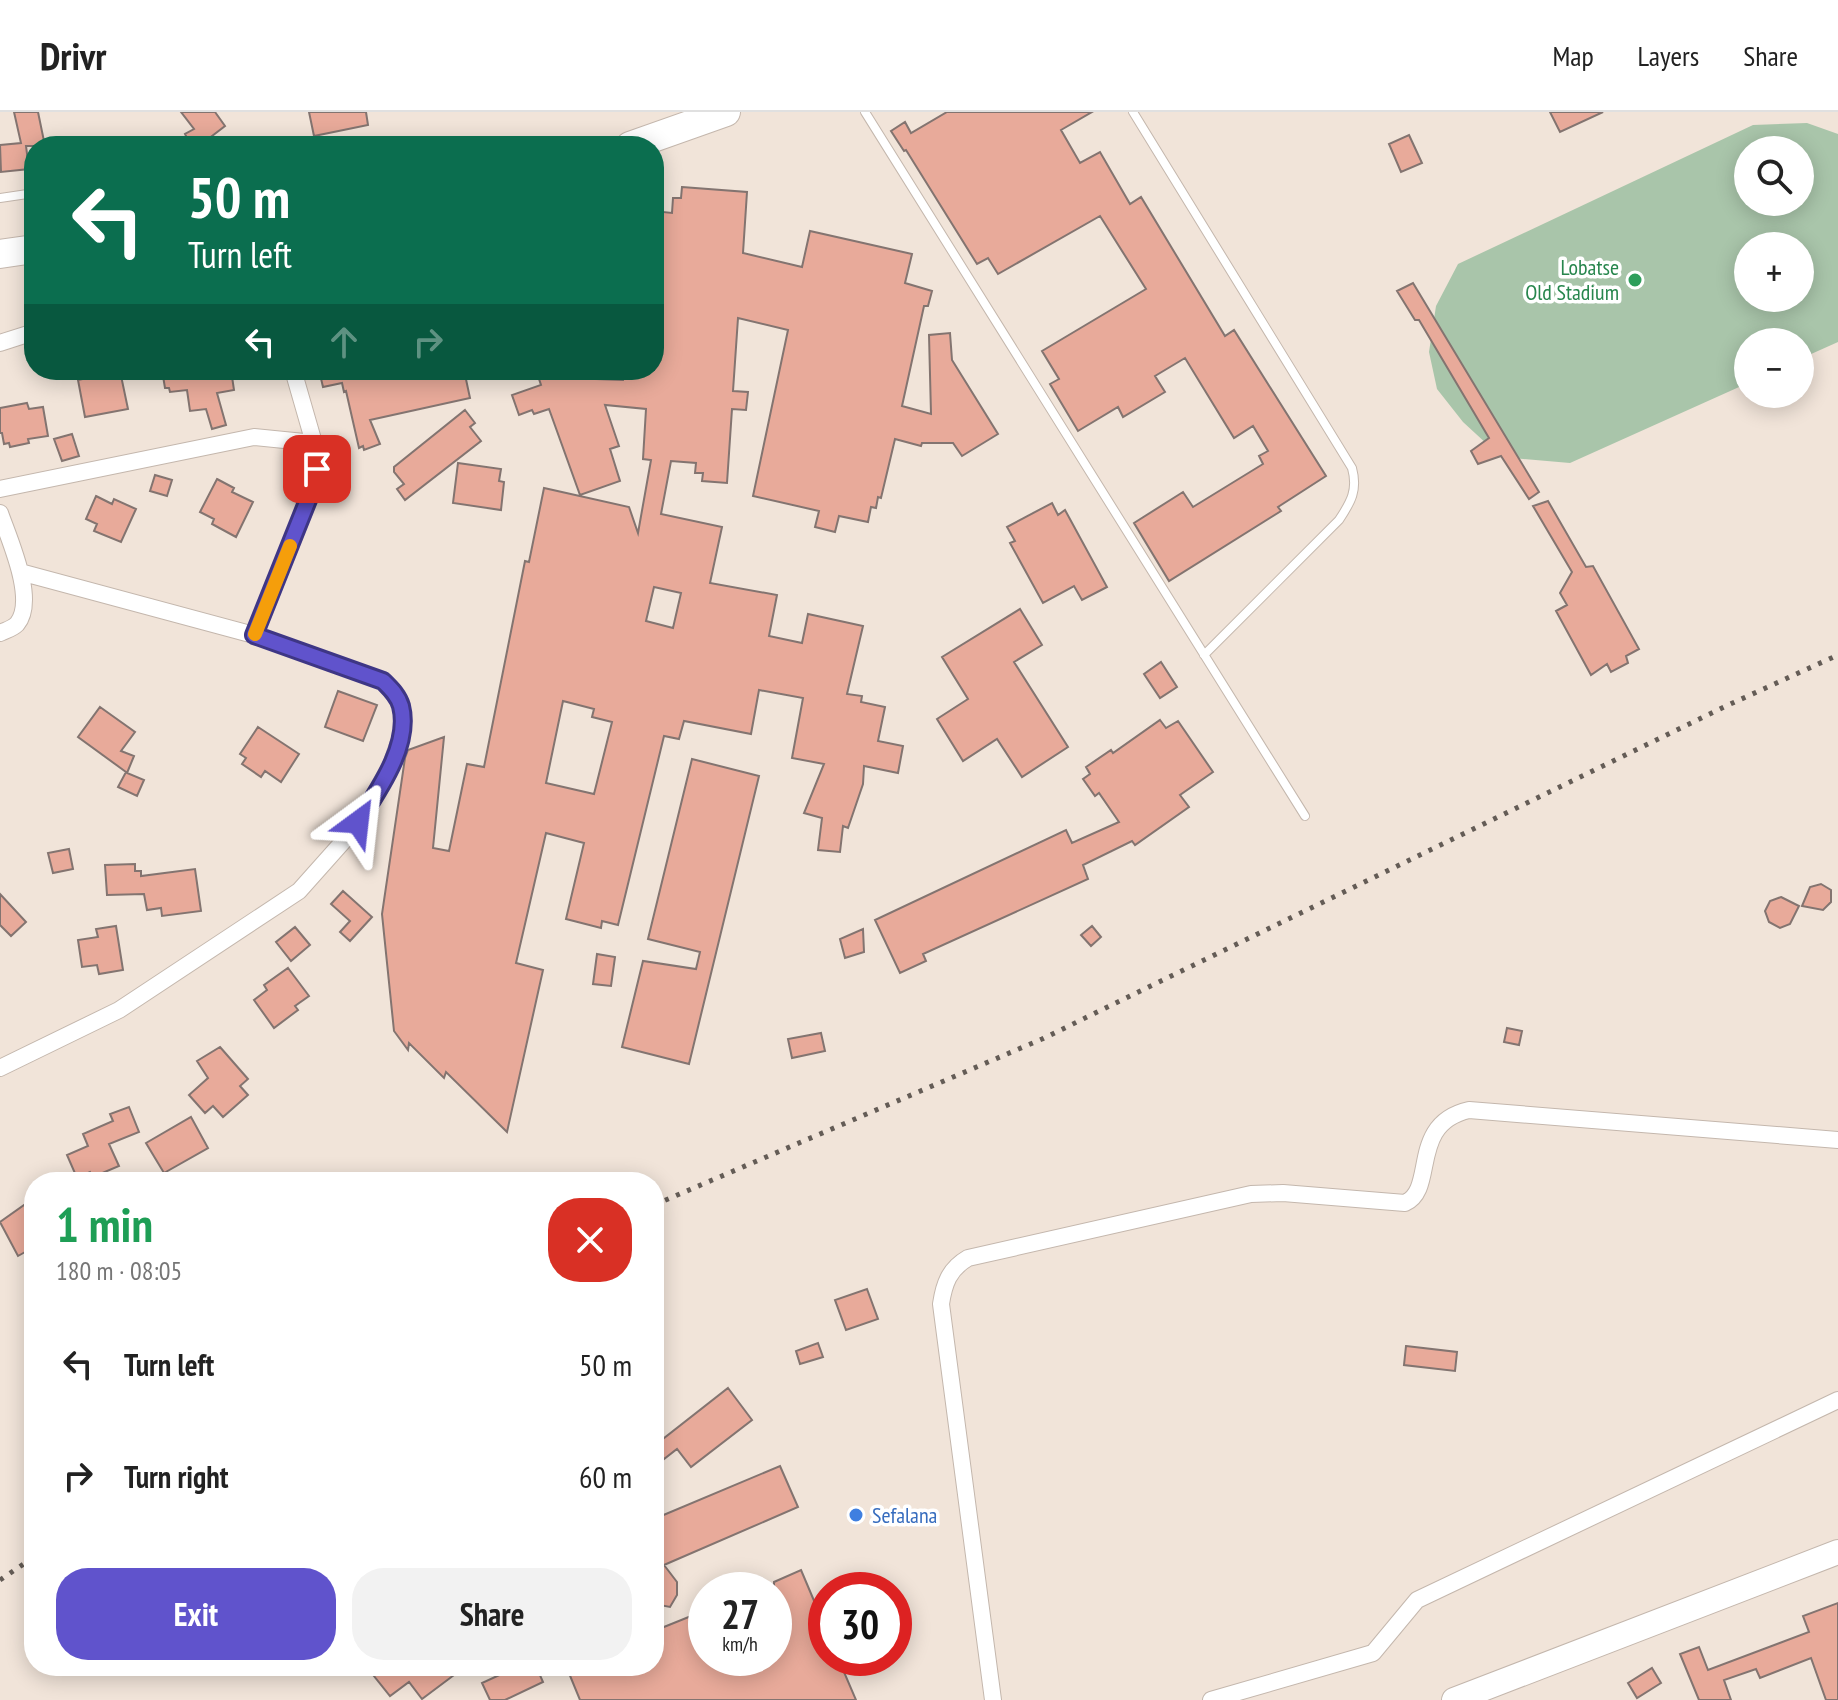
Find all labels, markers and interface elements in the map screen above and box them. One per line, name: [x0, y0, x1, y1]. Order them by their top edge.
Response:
text: Drivr: [40, 31, 106, 80]
text: Map: [1552, 37, 1594, 74]
text: Layers: [1638, 37, 1699, 74]
text: Share: [1743, 37, 1798, 74]
map controls: [1734, 136, 1814, 408]
button: search: [1734, 136, 1814, 216]
text: 50 m: [188, 161, 290, 233]
icon: left: [56, 168, 160, 272]
text: Turn left: [188, 231, 292, 278]
button: +: [1734, 232, 1814, 312]
place label: Lobatse Old Stadium: [1525, 253, 1619, 306]
marker: Lobatse Old Stadium: [1626, 271, 1644, 289]
icon: left: [238, 320, 282, 364]
icon: ahead: [322, 320, 366, 364]
icon: right: [406, 320, 450, 364]
button: −: [1734, 328, 1814, 408]
pin: [283, 435, 351, 503]
icon: arrive: [295, 447, 339, 491]
position arrow: [316, 780, 400, 864]
text: 1 min: [56, 1193, 153, 1255]
button: close: [548, 1198, 632, 1282]
text: 180 m · 08:05: [56, 1254, 182, 1287]
icon: left: [56, 1342, 100, 1386]
text: Turn left: [124, 1345, 214, 1384]
text: 50 m: [579, 1345, 632, 1384]
icon: right: [56, 1454, 100, 1498]
text: Turn right: [124, 1457, 228, 1496]
text: 60 m: [579, 1457, 632, 1496]
place label: Sefalana: [872, 1501, 937, 1529]
marker: Sefalana: [847, 1506, 865, 1524]
button: Exit: [56, 1568, 336, 1660]
button: Share: [352, 1568, 632, 1660]
speed limit sign: 30: [808, 1572, 912, 1676]
text: 27: [721, 1588, 759, 1640]
text: km/h: [722, 1631, 758, 1657]

